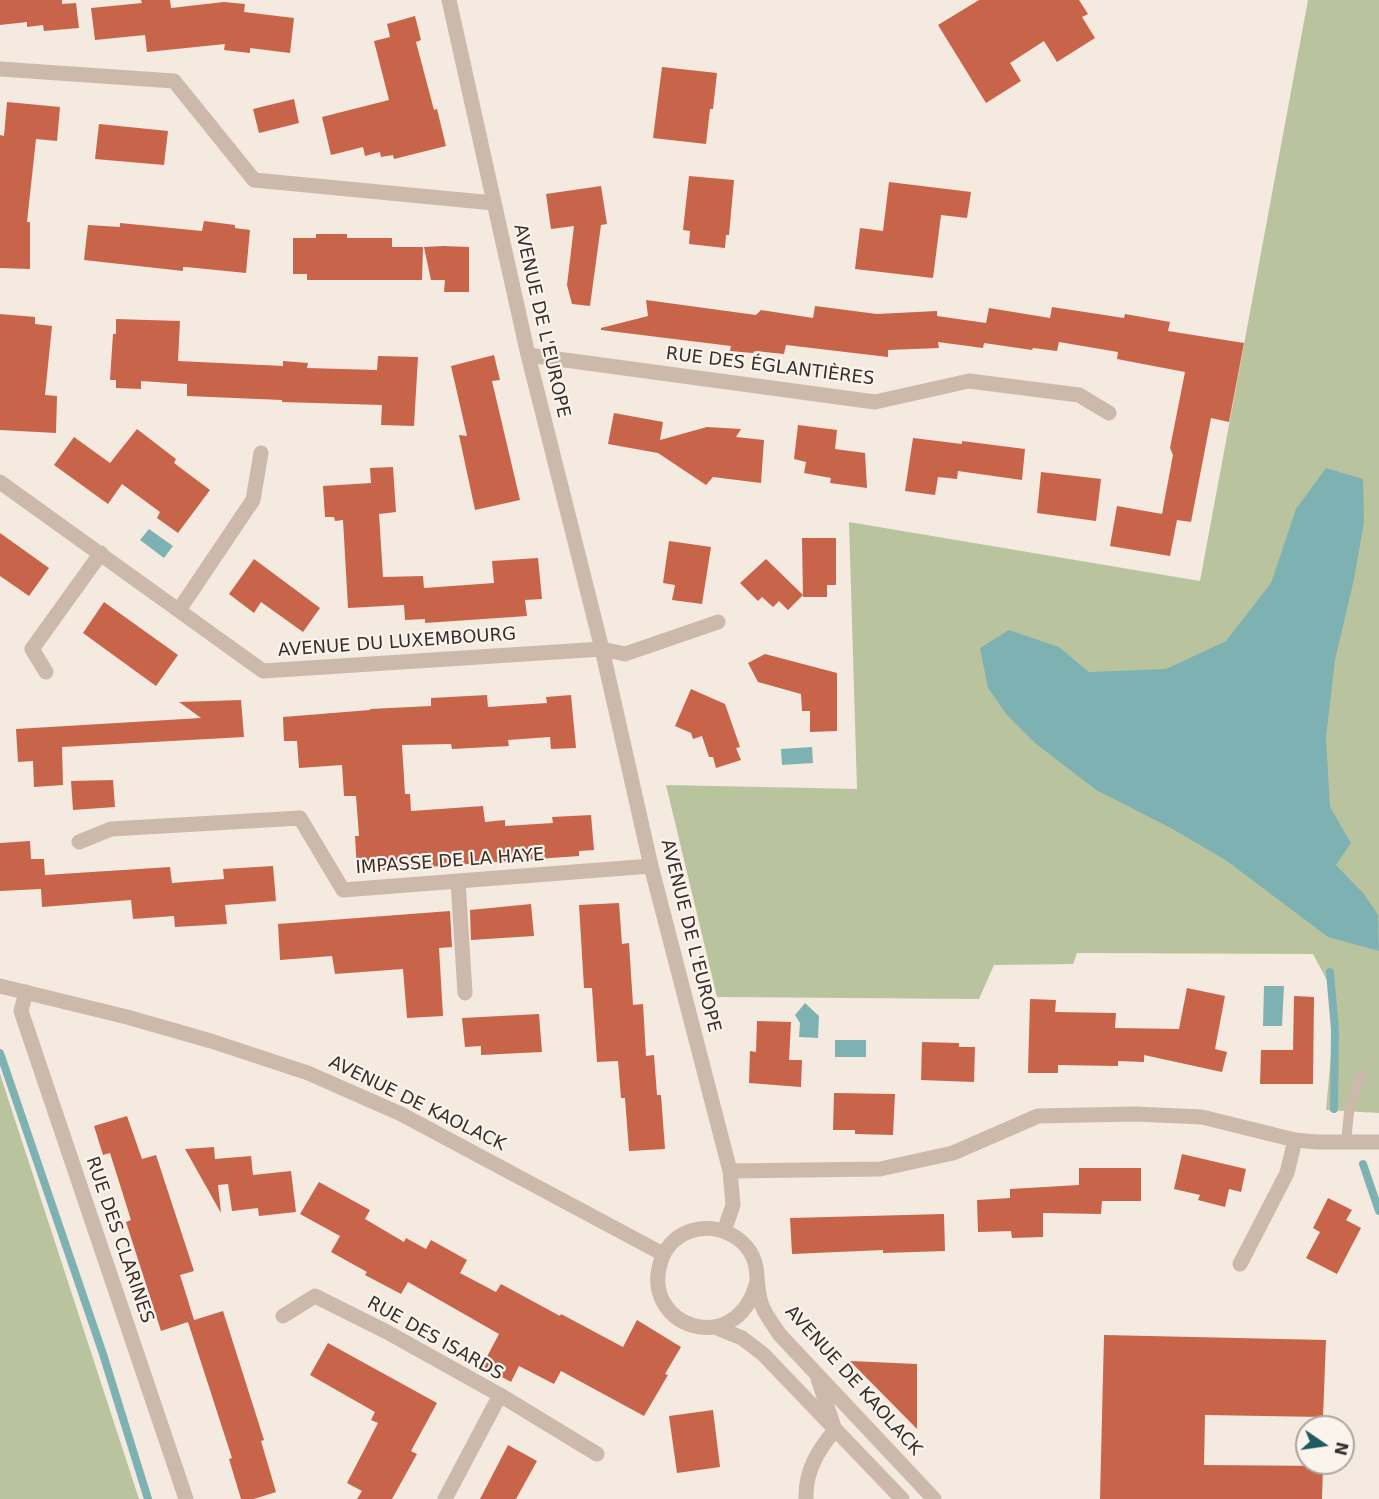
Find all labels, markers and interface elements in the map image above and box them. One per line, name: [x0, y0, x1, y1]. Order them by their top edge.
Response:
street label: AVENUE DE L'EUROPE: [508, 222, 574, 420]
street label: RUE DES ÉGLANTIÈRES: [665, 344, 875, 390]
street label: AVENUE DU LUXEMBOURG: [277, 624, 517, 662]
street label: AVENUE DE L'EUROPE: [656, 837, 724, 1035]
street label: IMPASSE DE LA HAYE: [355, 845, 545, 879]
street label: AVENUE DE KAOLACK: [325, 1052, 509, 1156]
street label: RUE DES CLARINES: [80, 1154, 158, 1326]
street label: RUE DES ISARDS: [363, 1293, 507, 1385]
street label: AVENUE DE KAOLACK: [780, 1302, 926, 1460]
north arrow: [1295, 1415, 1355, 1475]
text: N: [1330, 1440, 1352, 1457]

